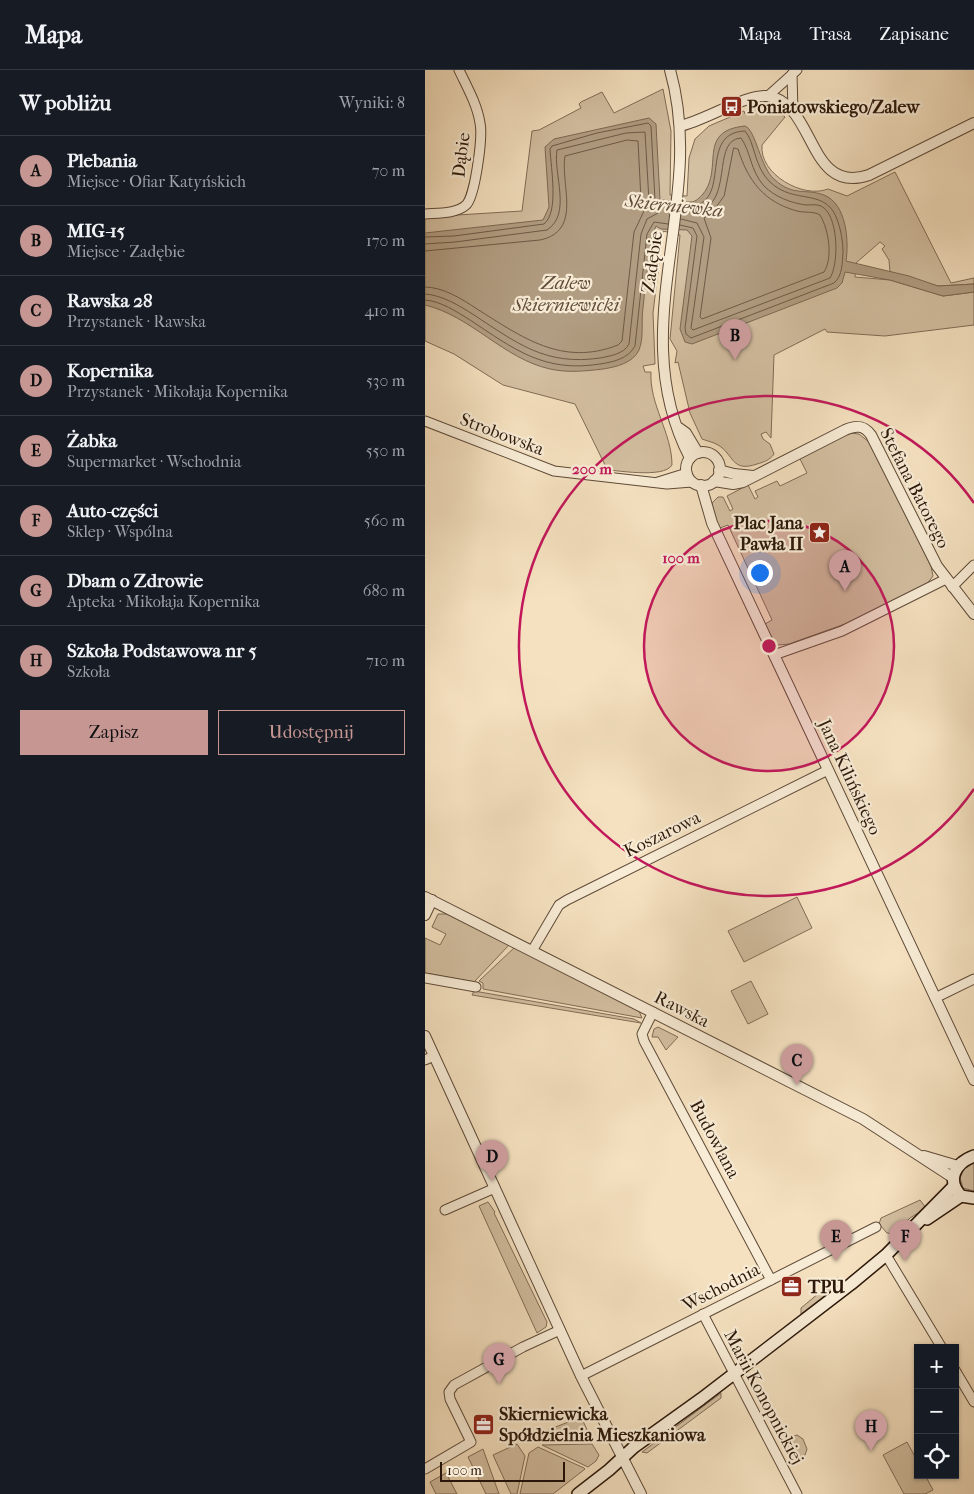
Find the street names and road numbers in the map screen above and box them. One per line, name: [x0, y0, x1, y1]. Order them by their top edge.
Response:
street label: Dąbie: [448, 131, 475, 179]
street label: Zadębie: [638, 230, 667, 295]
street label: Strobowska: [457, 409, 547, 460]
street label: Stefana Batorego: [875, 425, 954, 552]
street label: Jana Kilińskiego: [813, 714, 886, 838]
street label: Koszarowa: [620, 807, 705, 862]
street label: Rawska: [651, 987, 713, 1032]
street label: Budowlana: [685, 1096, 744, 1183]
street label: Wschodnia: [678, 1259, 764, 1316]
street label: Marii Konopnickiej: [719, 1326, 808, 1468]

